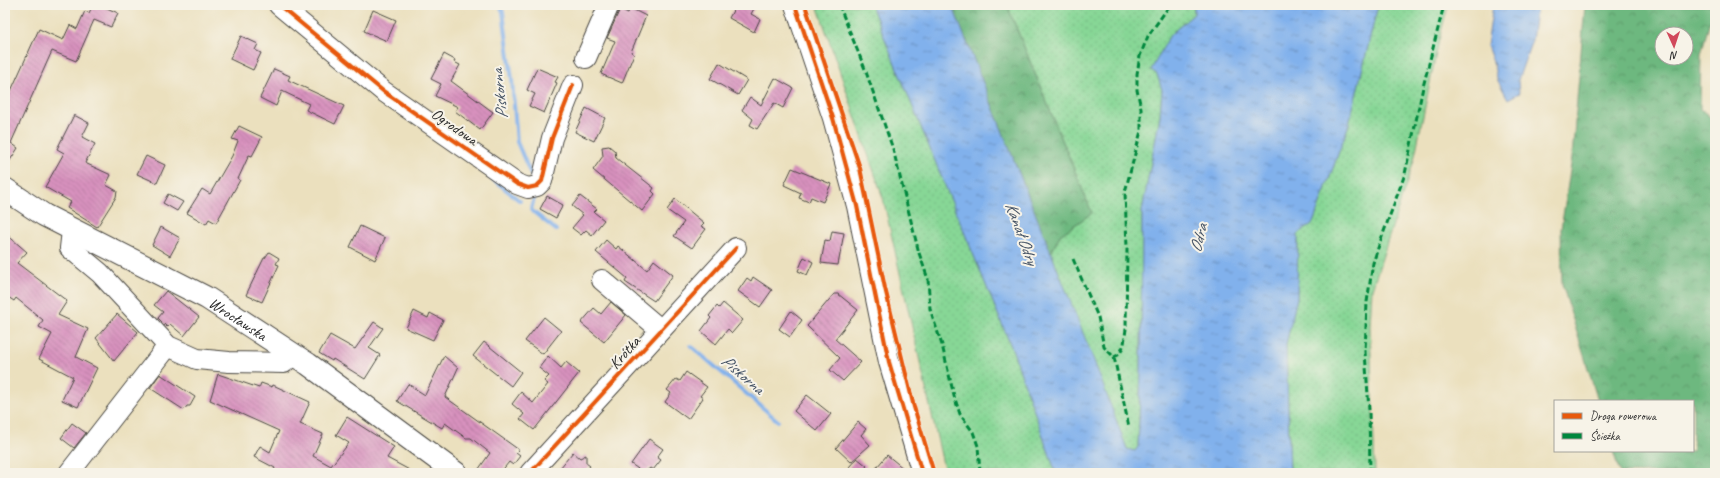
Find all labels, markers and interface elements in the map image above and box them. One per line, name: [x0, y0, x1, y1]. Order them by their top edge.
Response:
north arrow: [1654, 26, 1694, 66]
text: N: [1669, 49, 1678, 63]
water label: Piskorna: [486, 66, 513, 120]
street label: Ogrodowa: [427, 104, 483, 151]
water label: Kanał Odry: [1001, 199, 1044, 270]
water label: Odra: [1185, 220, 1213, 255]
street label: Wrocławska: [205, 293, 272, 346]
street label: Krótka: [605, 331, 645, 373]
water label: Piskorna: [717, 350, 770, 400]
legend: [1554, 400, 1694, 452]
text: Droga rowerowa: [1590, 408, 1657, 424]
text: Ścieżka: [1590, 428, 1620, 444]

